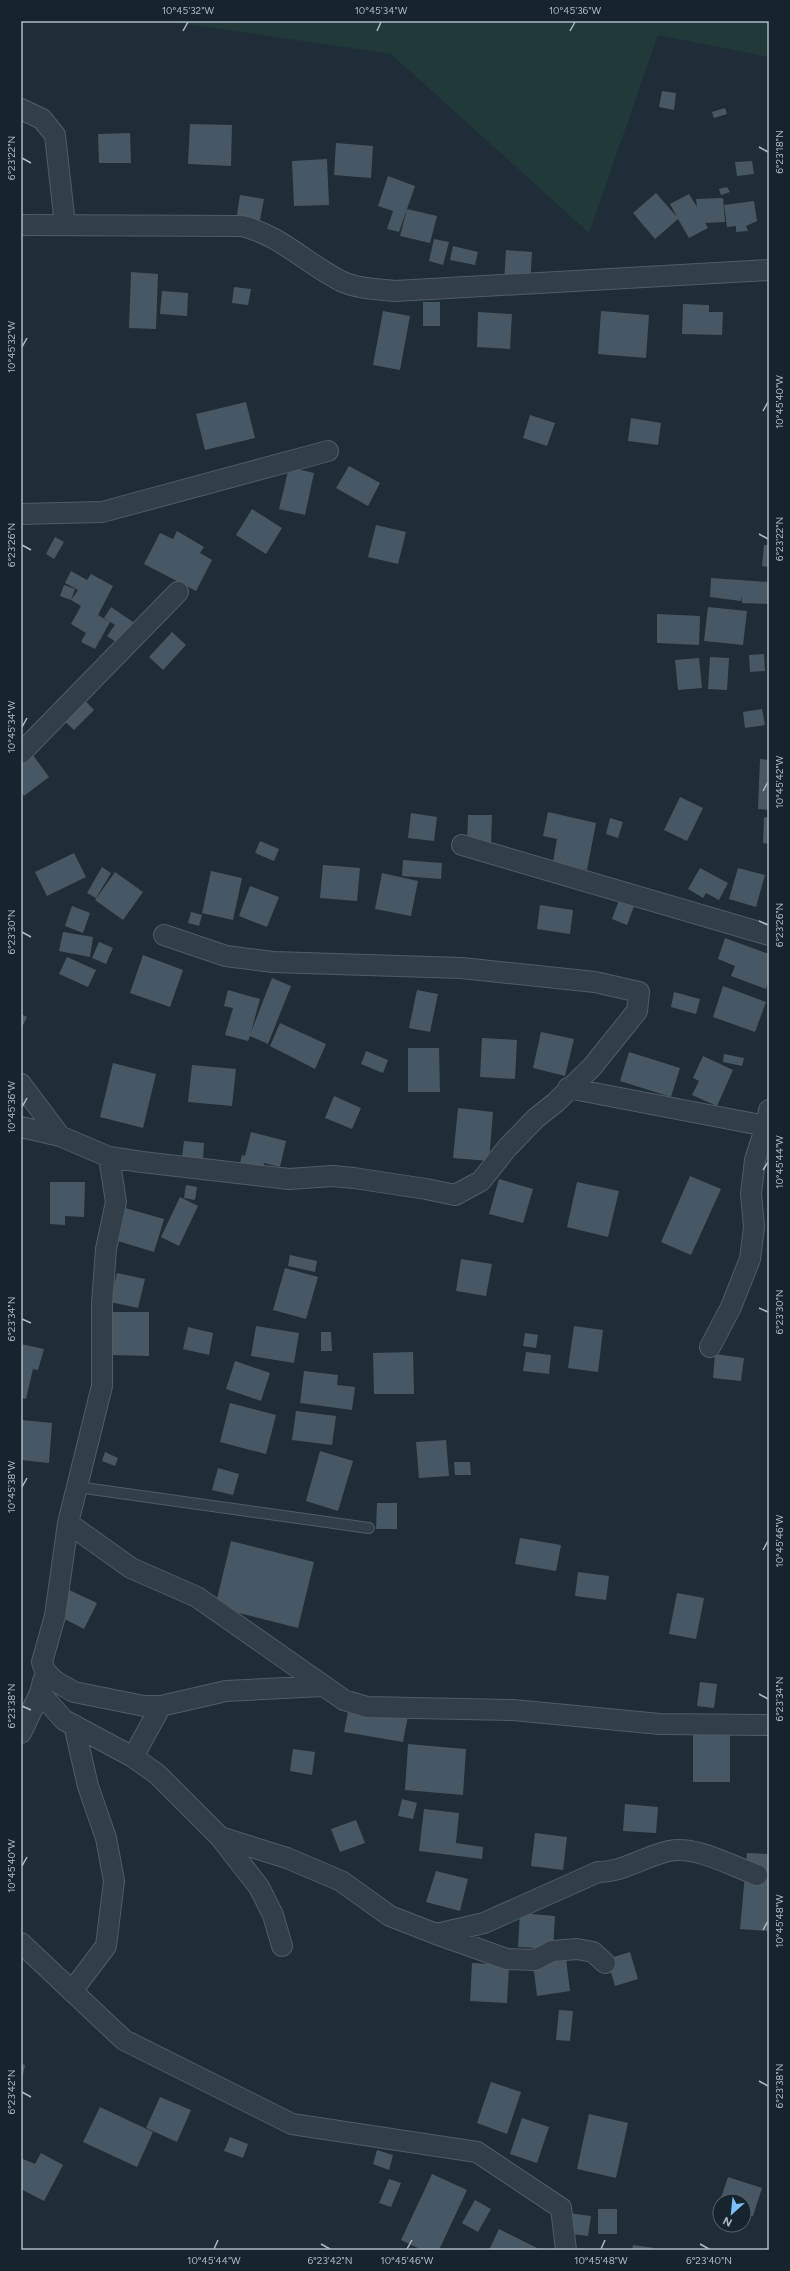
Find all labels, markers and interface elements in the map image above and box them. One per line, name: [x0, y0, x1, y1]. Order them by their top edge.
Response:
text: 10°45'32"W: [162, 4, 214, 17]
text: 10°45'34"W: [355, 4, 408, 17]
text: 10°45'36"W: [549, 4, 601, 17]
text: 6°23'18"N: [773, 130, 786, 174]
text: 6°23'22"N: [5, 136, 18, 180]
text: 10°45'32"W: [5, 321, 18, 373]
text: 10°45'40"W: [773, 375, 786, 429]
text: 6°23'22"N: [773, 517, 786, 561]
text: 6°23'26"N: [5, 523, 18, 567]
text: 10°45'34"W: [5, 700, 18, 753]
text: 10°45'42"W: [773, 755, 786, 808]
text: 6°23'26"N: [773, 903, 786, 947]
text: 6°23'30"N: [5, 909, 18, 955]
text: 10°45'36"W: [5, 1081, 18, 1133]
text: 10°45'44"W: [773, 1135, 786, 1189]
text: 6°23'30"N: [773, 1289, 786, 1335]
text: 6°23'34"N: [5, 1297, 18, 1341]
text: 10°45'38"W: [5, 1460, 18, 1513]
text: 10°45'46"W: [773, 1514, 786, 1567]
text: 6°23'34"N: [773, 1677, 786, 1721]
text: 6°23'38"N: [5, 1684, 18, 1728]
text: 10°45'40"W: [5, 1839, 18, 1893]
text: 10°45'48"W: [773, 1894, 786, 1948]
text: 6°23'38"N: [773, 2064, 786, 2108]
text: 6°23'42"N: [5, 2069, 18, 2115]
north arrow: [712, 2193, 752, 2233]
text: N: [721, 2214, 734, 2229]
text: 10°45'44"W: [187, 2254, 241, 2267]
text: 6°23'42"N: [307, 2254, 353, 2267]
text: 10°45'46"W: [381, 2254, 434, 2267]
text: 10°45'48"W: [574, 2254, 628, 2267]
text: 6°23'40"N: [686, 2254, 732, 2267]

